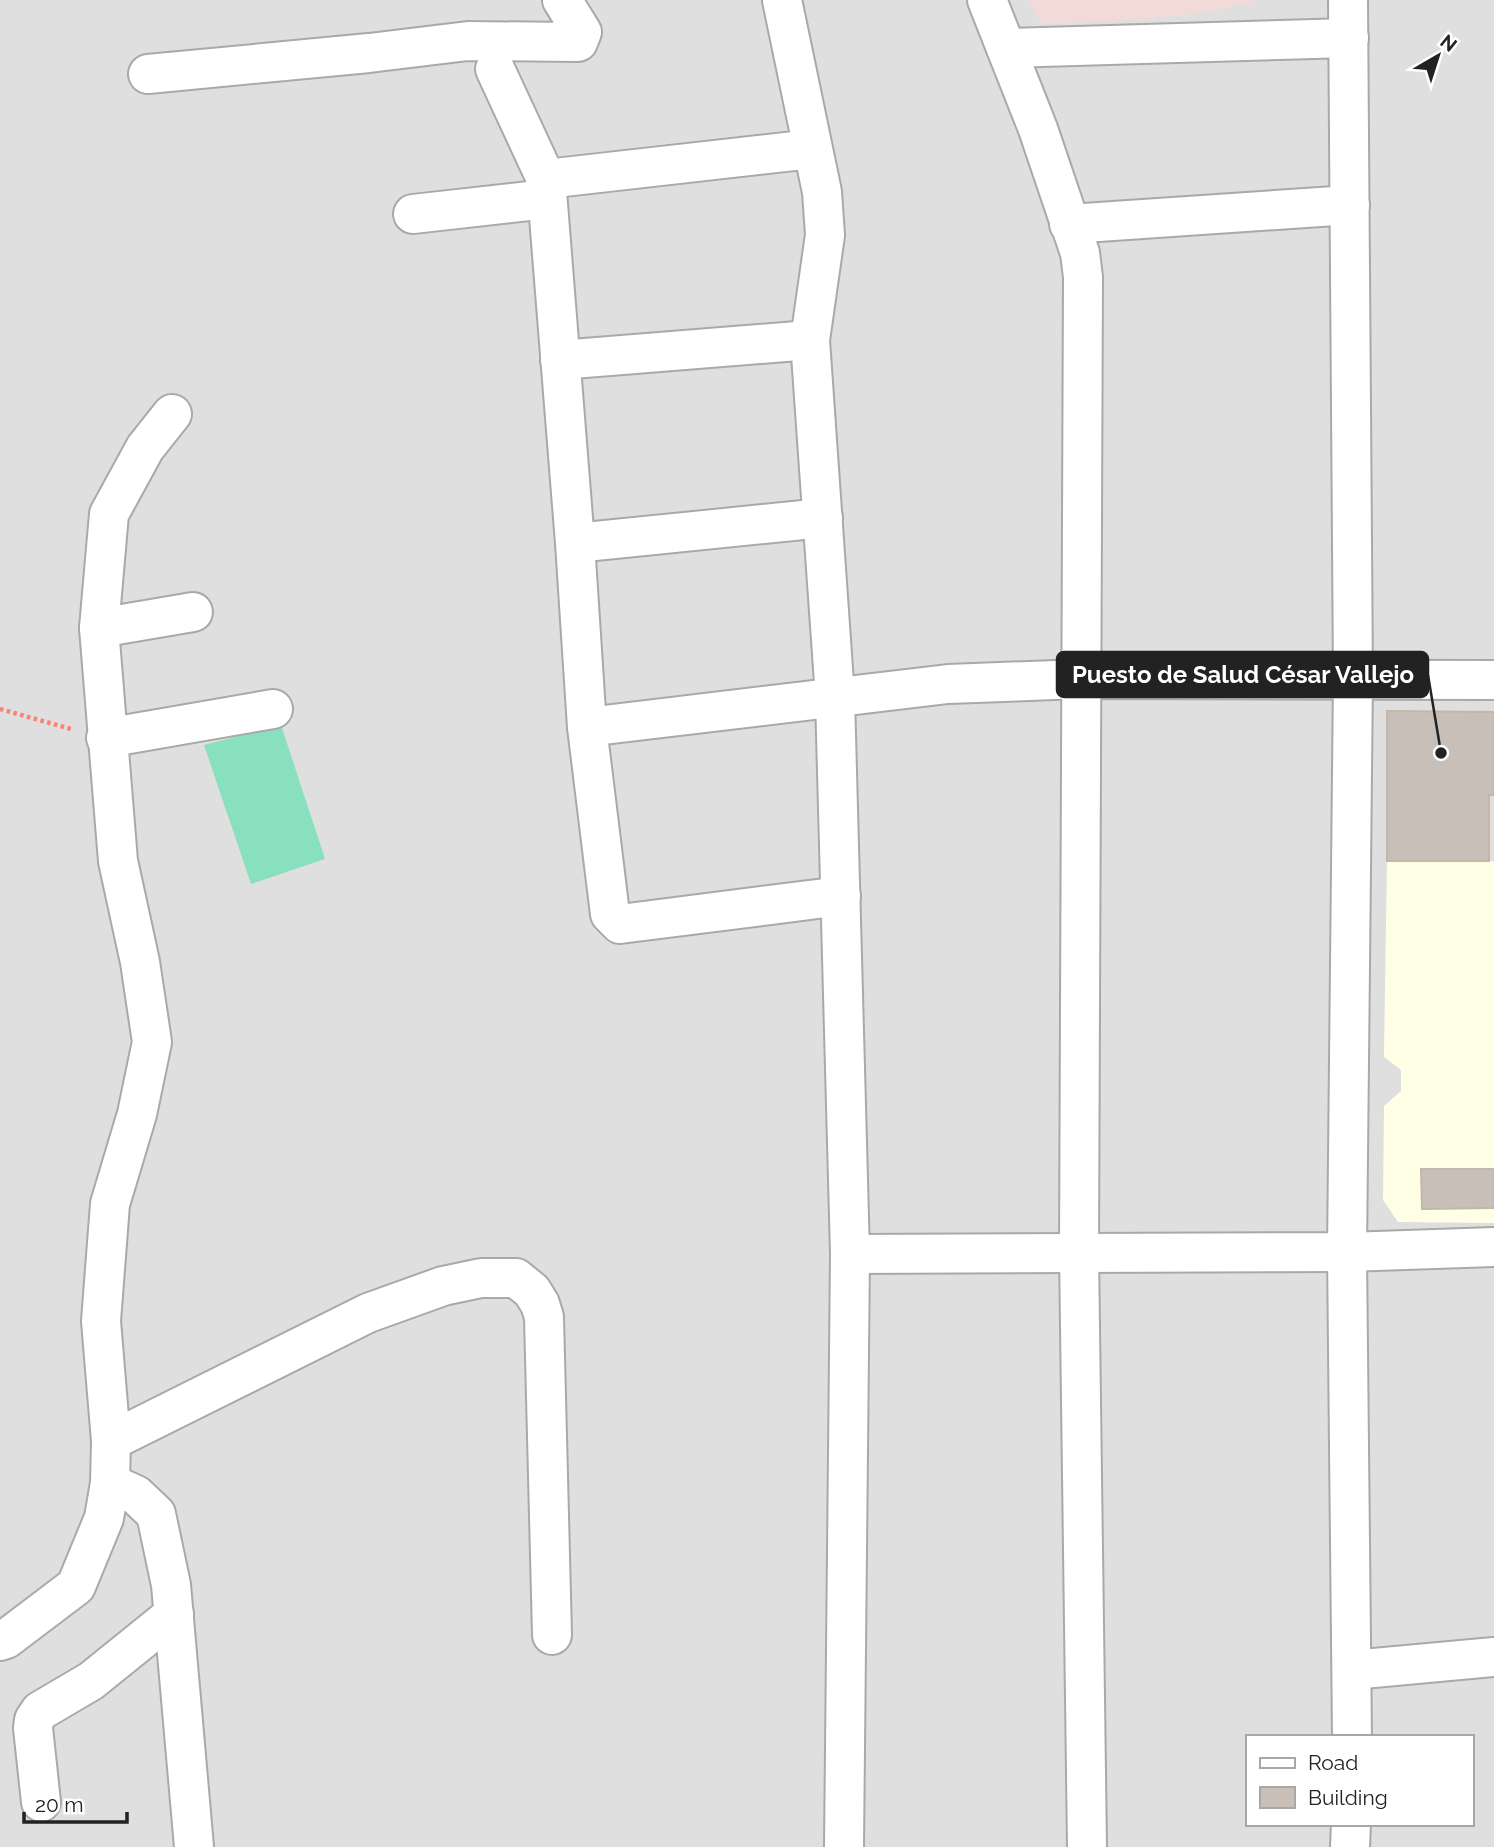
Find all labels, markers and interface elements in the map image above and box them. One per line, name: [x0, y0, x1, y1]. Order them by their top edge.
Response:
north arrow: [1403, 21, 1473, 91]
text: N: [1436, 30, 1461, 56]
callout: Puesto de Salud César Vallejo: [1057, 652, 1428, 697]
text: Puesto de Salud César Vallejo: [1072, 660, 1414, 689]
legend: [1246, 1735, 1473, 1826]
text: Road: [1308, 1750, 1358, 1775]
scale bar: [24, 1780, 128, 1824]
text: Building: [1308, 1785, 1388, 1810]
text: 20 m: [35, 1792, 83, 1817]

